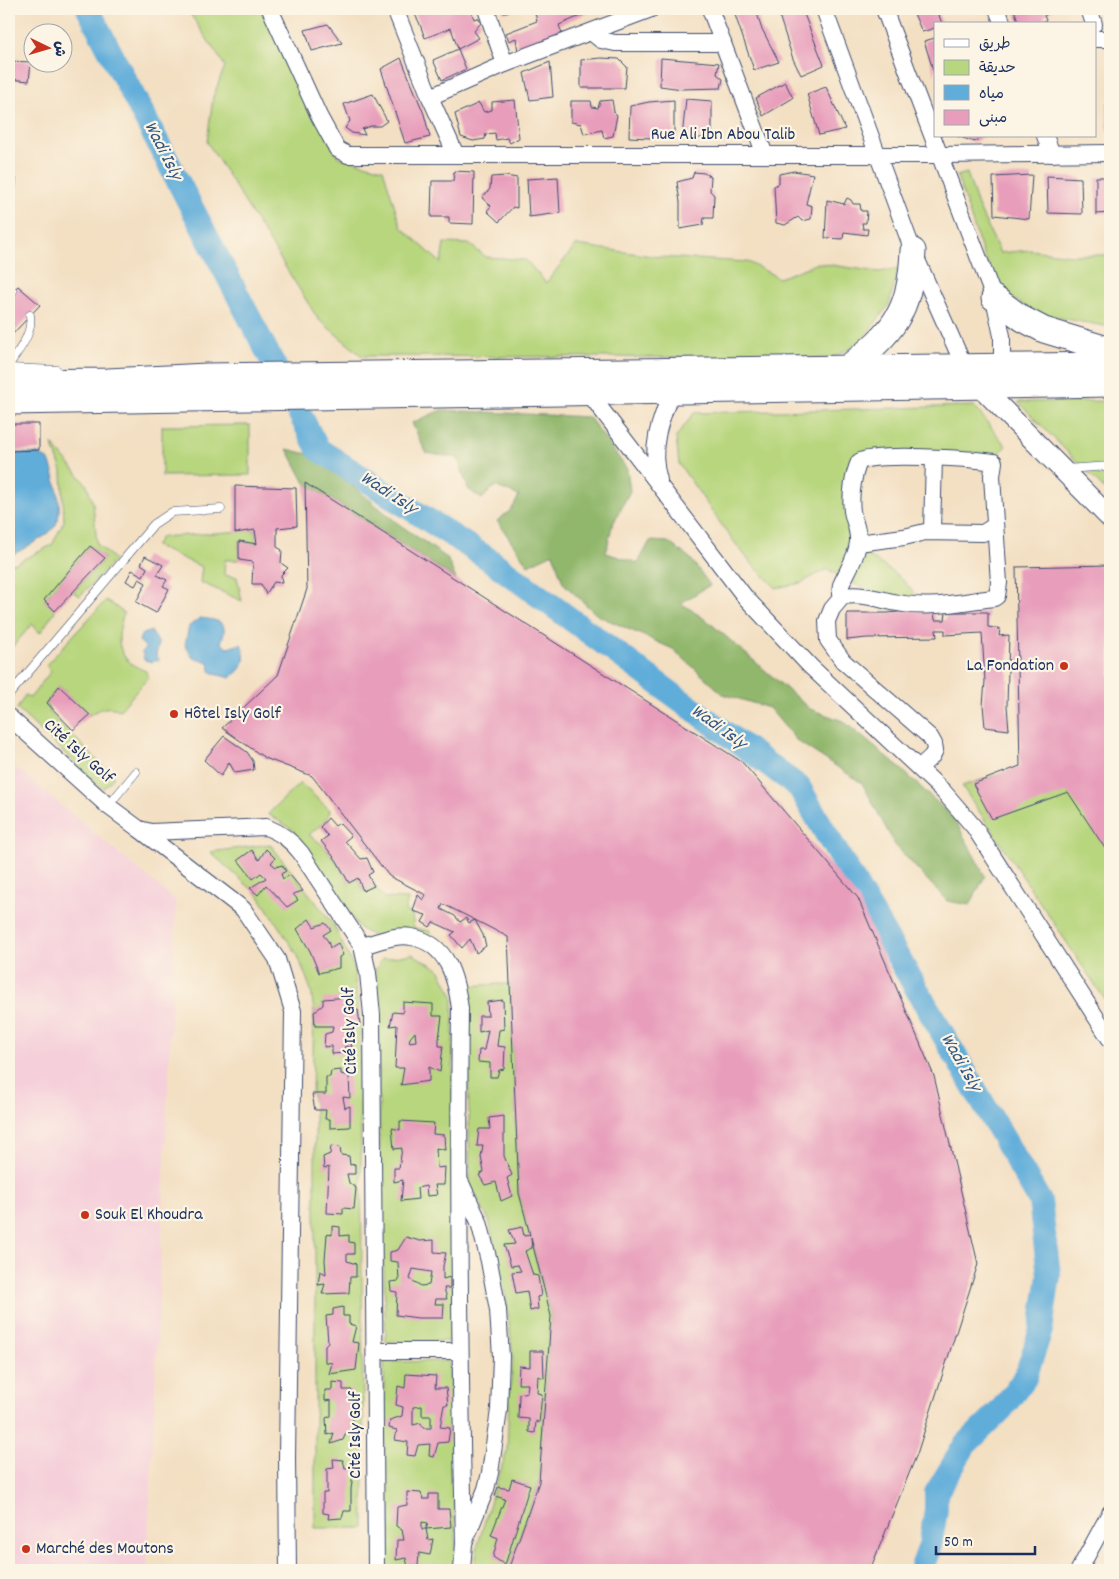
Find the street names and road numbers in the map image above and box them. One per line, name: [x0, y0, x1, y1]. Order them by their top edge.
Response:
street label: Rue Ali Ibn Abou Talib: [651, 123, 795, 148]
street label: Cité Isly Golf: [37, 714, 119, 791]
street label: Cité Isly Golf: [337, 986, 365, 1075]
street label: Cité Isly Golf: [344, 1391, 369, 1479]

